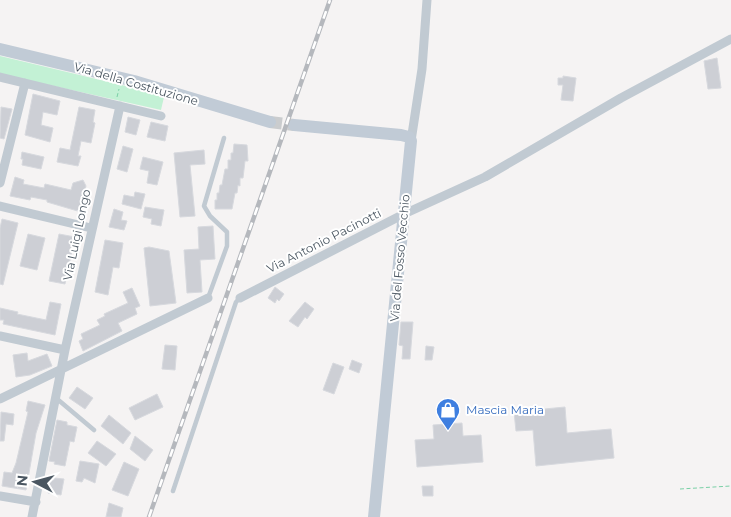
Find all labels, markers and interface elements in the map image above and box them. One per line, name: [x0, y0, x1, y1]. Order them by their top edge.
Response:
street label: Via della Costituzione: [72, 59, 200, 108]
street label: Via Luigi Longo: [60, 188, 93, 282]
street label: Via del Fosso Vecchio: [386, 194, 413, 322]
street label: Via Antonio Pacinotti: [264, 205, 383, 276]
shop icon: Mascia Maria: [435, 397, 461, 431]
place label: Mascia Maria: [466, 402, 544, 417]
north arrow: [10, 457, 60, 507]
text: N: [13, 474, 32, 487]

